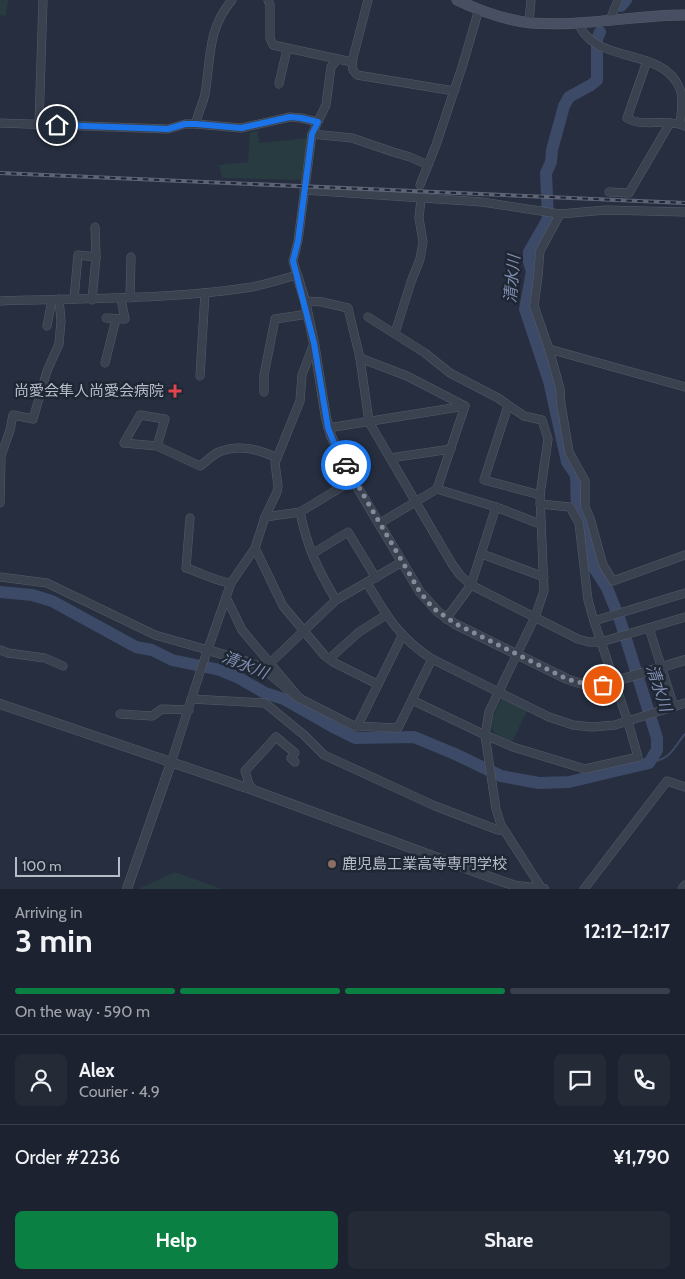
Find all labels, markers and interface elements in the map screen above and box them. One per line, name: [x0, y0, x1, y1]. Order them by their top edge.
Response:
pin: [36, 104, 78, 146]
icon: home: [43, 111, 71, 139]
water label: 清水川: [500, 252, 524, 304]
place label: 尚愛会隼人尚愛会病院: [14, 382, 164, 400]
marker: 尚愛会隼人尚愛会病院: [168, 384, 182, 398]
courier: [321, 440, 371, 490]
icon: car: [332, 451, 360, 479]
water label: 清水川: [219, 647, 273, 684]
water label: 清水川: [643, 662, 676, 716]
pin: [582, 664, 624, 706]
icon: bag: [589, 671, 617, 699]
scale bar: [15, 854, 120, 877]
place label: 鹿児島工業高等専門学校: [342, 855, 507, 873]
text: 100 m: [22, 857, 62, 875]
marker: 鹿児島工業高等専門学校: [326, 858, 338, 870]
text: Arriving in: [15, 903, 82, 922]
text: 12:12–12:17: [584, 920, 670, 943]
text: 3 min: [15, 921, 93, 960]
text: On the way · 590 m: [15, 1002, 150, 1021]
button: person: [15, 1054, 67, 1106]
button: chat: [554, 1054, 606, 1106]
button: phone: [618, 1054, 670, 1106]
text: Alex: [79, 1059, 115, 1082]
text: Courier · 4.9: [79, 1082, 160, 1101]
text: Order #2236: [15, 1146, 120, 1169]
text: ¥1,790: [613, 1146, 670, 1169]
button: Help: [15, 1211, 338, 1269]
button: Share: [348, 1211, 670, 1269]

